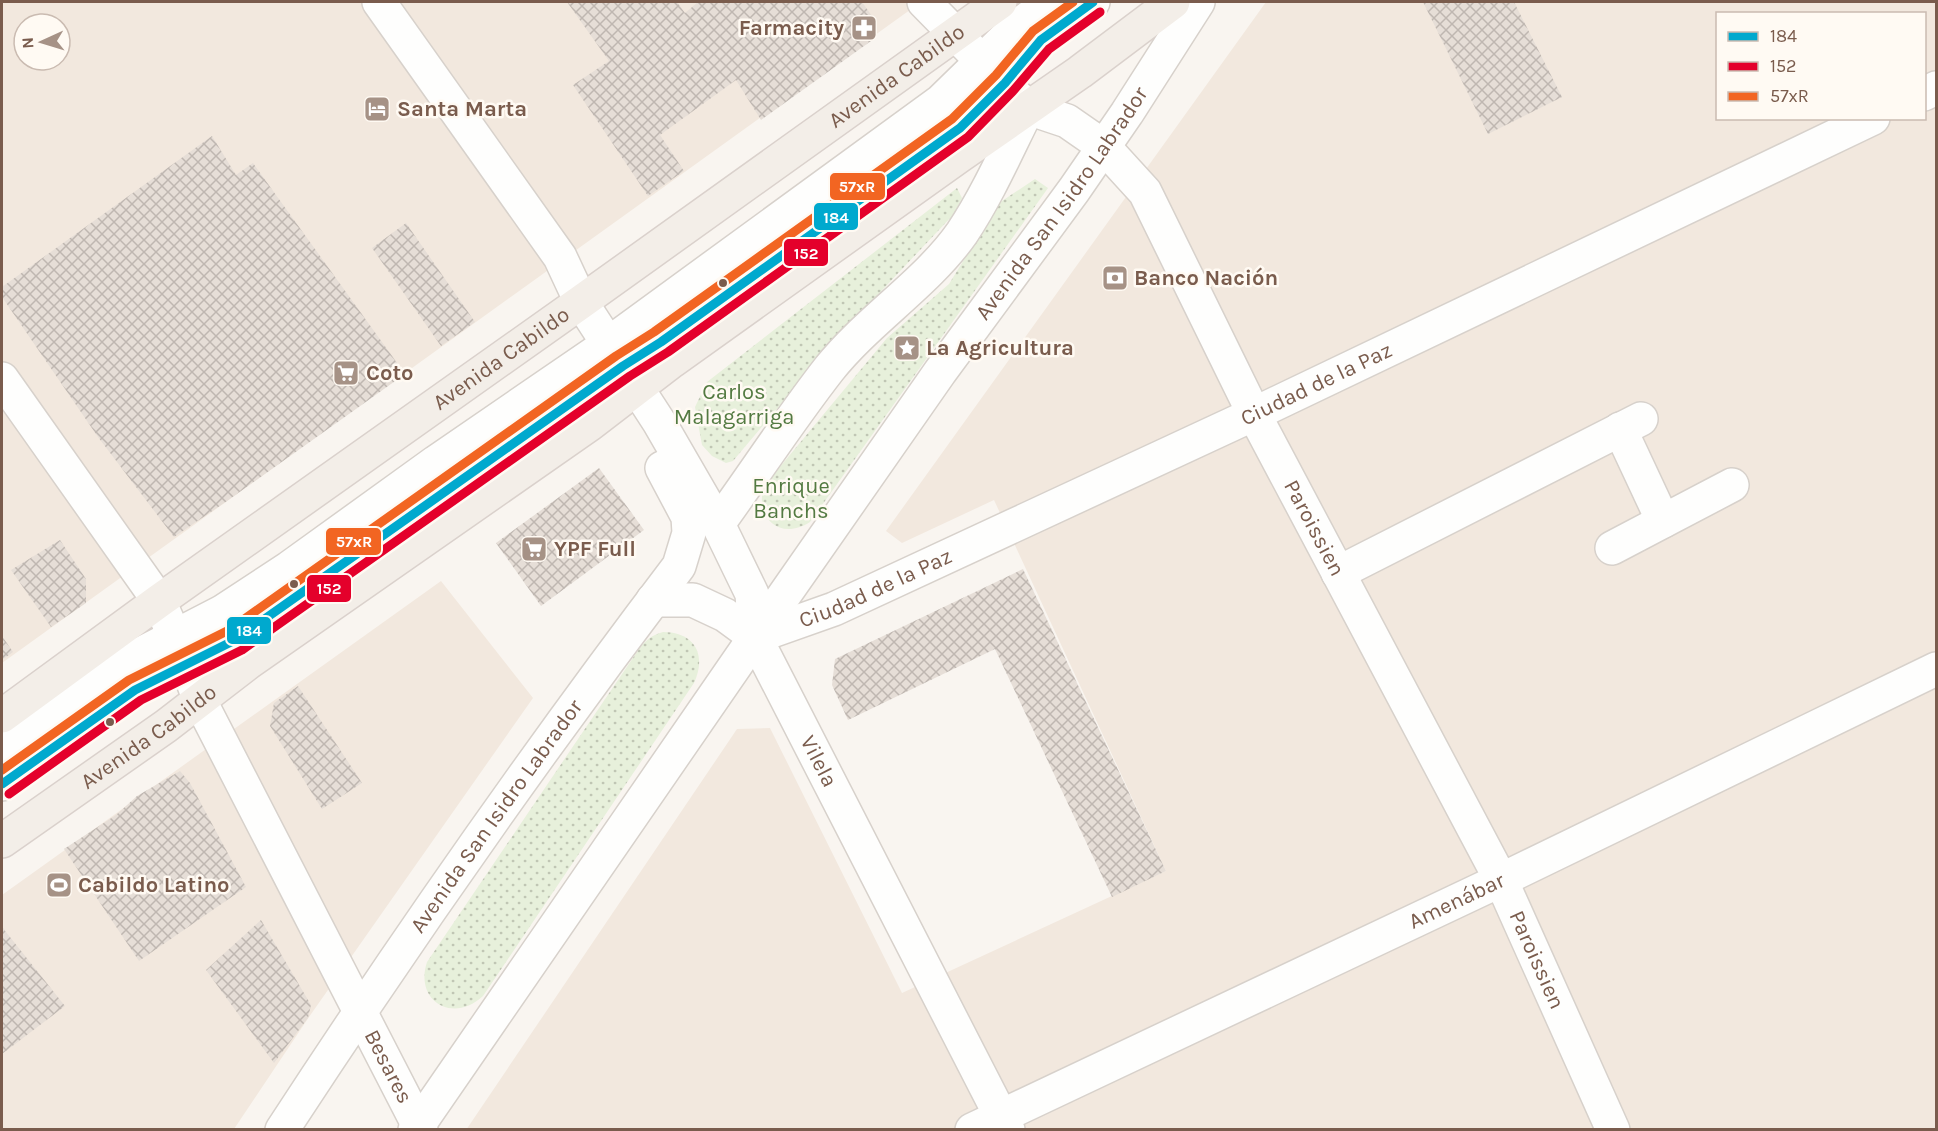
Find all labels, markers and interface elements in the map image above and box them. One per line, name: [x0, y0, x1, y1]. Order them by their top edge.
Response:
north arrow: [12, 12, 72, 72]
legend: [1716, 12, 1926, 120]
pharmacy icon: Farmacity: [849, 13, 879, 43]
place label: Farmacity: [739, 15, 844, 41]
street label: Avenida Cabildo: [824, 18, 970, 134]
text: 184: [1770, 25, 1797, 47]
text: N: [18, 37, 37, 49]
text: 152: [1770, 55, 1797, 77]
street label: Avenida San Isidro Labrador: [970, 82, 1153, 325]
text: 57xR: [1770, 85, 1809, 107]
hotel icon: Santa Marta: [362, 94, 392, 124]
place label: Santa Marta: [397, 96, 527, 122]
line badge: 57xR: [829, 172, 886, 201]
text: 57xR: [839, 177, 875, 196]
line badge: 184: [813, 202, 859, 231]
text: 184: [823, 208, 849, 227]
line badge: 152: [783, 238, 829, 267]
text: 152: [794, 244, 818, 263]
bank icon: Banco Nación: [1100, 263, 1130, 293]
place label: Banco Nación: [1134, 265, 1278, 291]
unlabelled marker: [717, 277, 729, 289]
street label: Avenida Cabildo: [428, 301, 575, 416]
place icon: La Agricultura: [892, 333, 922, 363]
place label: La Agricultura: [926, 335, 1074, 361]
street label: Ciudad de la Paz: [1237, 337, 1396, 431]
supermarket icon: Coto: [331, 358, 361, 388]
place label: Coto: [366, 360, 414, 386]
park label: Carlos Malagarriga: [674, 379, 794, 430]
park label: Enrique Banchs: [752, 473, 830, 524]
street label: Paroissien: [1278, 475, 1350, 580]
line badge: 57xR: [325, 527, 382, 556]
text: 57xR: [336, 532, 372, 551]
supermarket icon: YPF Full: [519, 534, 549, 564]
place label: YPF Full: [554, 536, 636, 562]
street label: Ciudad de la Paz: [796, 543, 956, 633]
line badge: 152: [306, 574, 352, 603]
unlabelled marker: [288, 578, 300, 590]
text: 152: [317, 579, 341, 598]
line badge: 184: [226, 616, 272, 645]
text: 184: [236, 621, 262, 640]
street label: Avenida Cabildo: [76, 679, 222, 795]
street label: Avenida San Isidro Labrador: [405, 695, 588, 938]
unlabelled marker: [104, 716, 116, 728]
street label: Vilela: [795, 731, 843, 792]
street label: Amenábar: [1404, 867, 1509, 935]
sports icon: Cabildo Latino: [44, 870, 74, 900]
place label: Cabildo Latino: [78, 872, 230, 898]
street label: Paroissien: [1503, 907, 1570, 1013]
street label: Besares: [359, 1025, 418, 1108]

